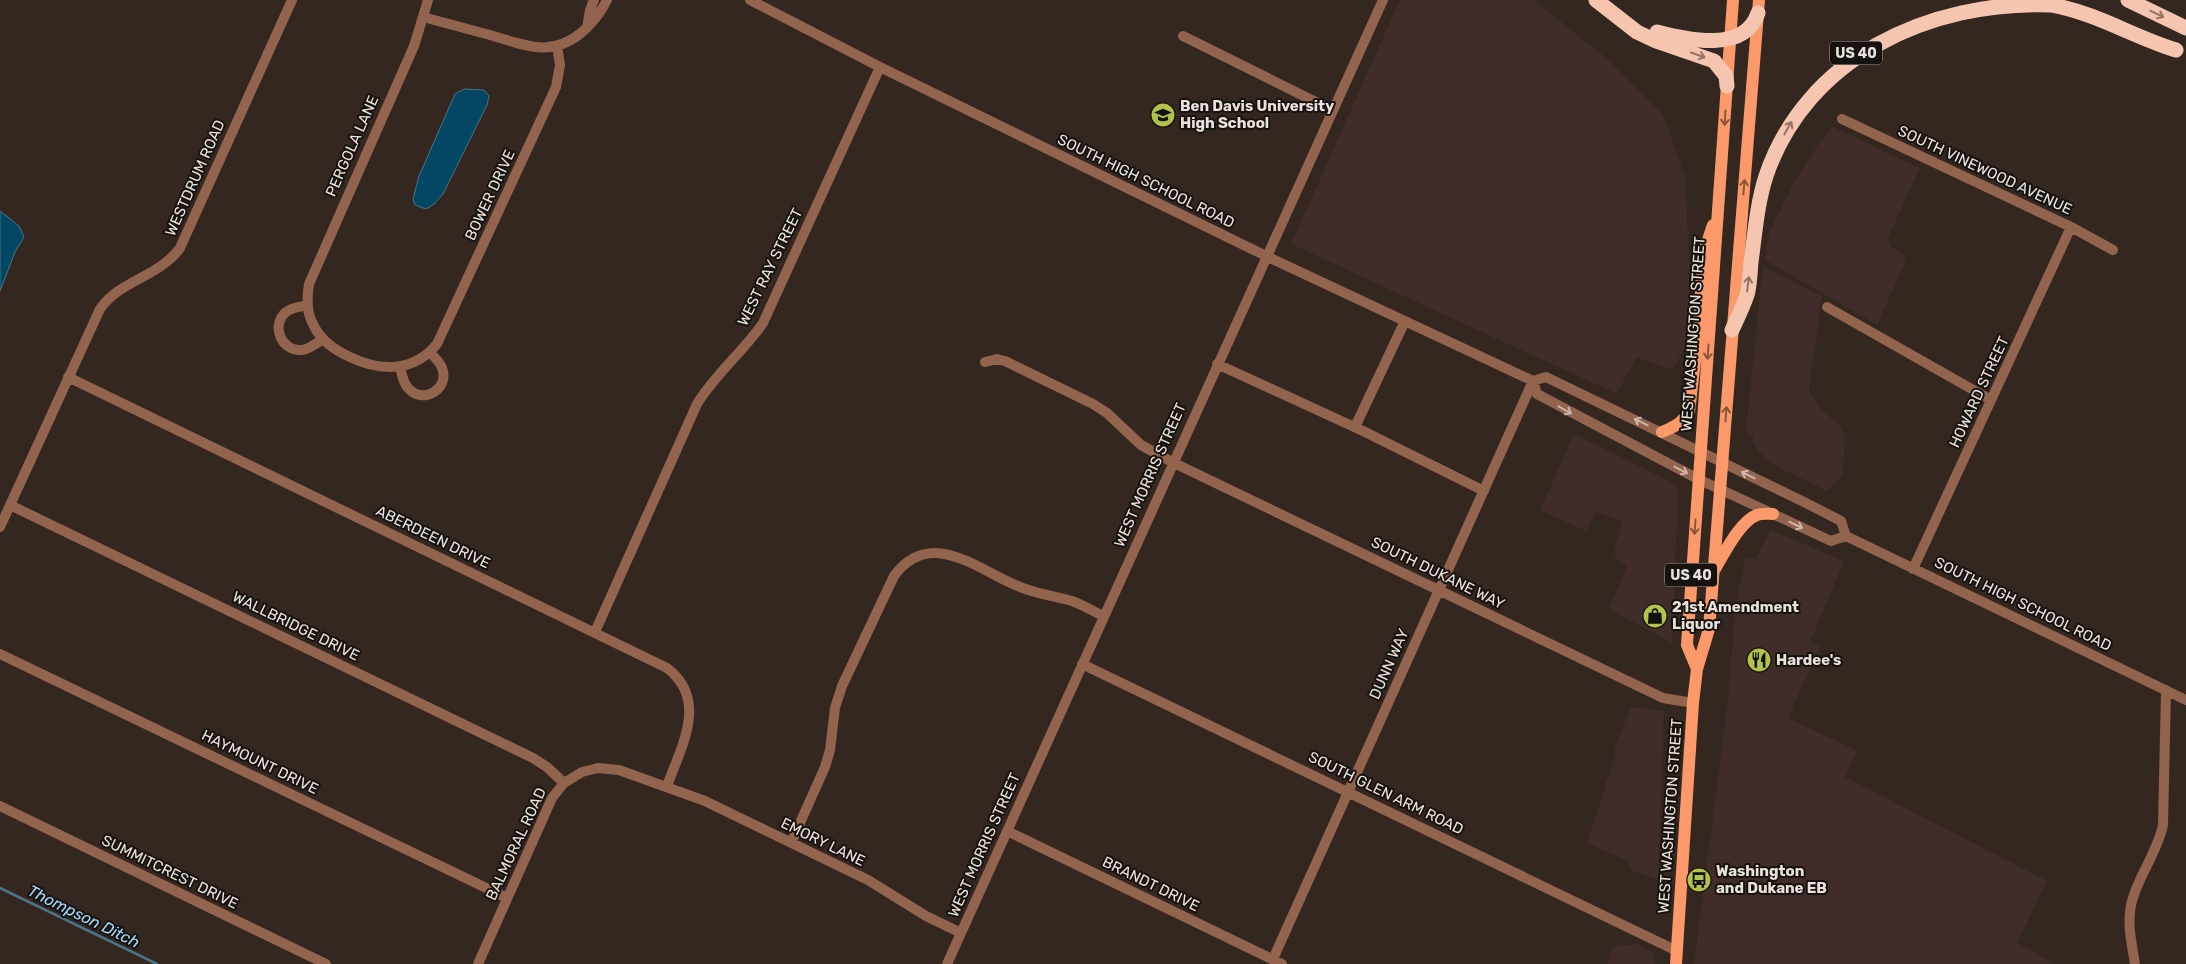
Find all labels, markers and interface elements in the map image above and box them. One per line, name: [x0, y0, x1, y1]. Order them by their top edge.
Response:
one-way arrow: [2149, 10, 2164, 19]
road number: US 40: [1830, 42, 1882, 64]
one-way arrow: [1689, 50, 1705, 60]
street label: PERGOLA LANE: [322, 93, 382, 199]
place label: Ben Davis University High School: [1180, 97, 1334, 132]
school or university icon: Ben Davis University High School: [1150, 102, 1176, 128]
one-way arrow: [1720, 110, 1729, 126]
street label: WESTDRUM ROAD: [161, 117, 229, 239]
one-way arrow: [1784, 122, 1794, 136]
street label: SOUTH VINEWOOD AVENUE: [1895, 122, 2075, 218]
street label: SOUTH HIGH SCHOOL ROAD: [1055, 130, 1237, 232]
street label: BOWER DRIVE: [461, 147, 519, 243]
one-way arrow: [1739, 179, 1749, 195]
street label: WEST RAY STREET: [734, 205, 806, 329]
street label: WEST WASHINGTON STREET: [1677, 236, 1709, 432]
one-way arrow: [1743, 277, 1753, 293]
street label: HOWARD STREET: [1945, 333, 2013, 451]
one-way arrow: [1704, 343, 1713, 359]
street label: WEST MORRIS STREET: [1110, 400, 1190, 550]
one-way arrow: [1558, 405, 1573, 415]
one-way arrow: [1721, 406, 1730, 422]
one-way arrow: [1634, 417, 1649, 426]
one-way arrow: [1673, 466, 1688, 475]
one-way arrow: [1741, 470, 1756, 480]
street label: ABERDEEN DRIVE: [373, 502, 493, 572]
one-way arrow: [1690, 519, 1699, 535]
one-way arrow: [1788, 521, 1803, 530]
street label: SOUTH DUKANE WAY: [1368, 533, 1508, 613]
street label: SOUTH HIGH SCHOOL ROAD: [1932, 553, 2114, 655]
road number: US 40: [1665, 564, 1717, 586]
street label: WALLBRIDGE DRIVE: [230, 587, 362, 665]
place label: 21st Amendment Liquor: [1672, 598, 1799, 633]
shop icon: 21st Amendment Liquor: [1642, 603, 1668, 629]
street label: DUNN WAY: [1365, 626, 1413, 702]
restaurant icon: Hardee's: [1746, 647, 1772, 673]
place label: Hardee's: [1776, 651, 1841, 669]
street label: WEST WASHINGTON STREET: [1654, 718, 1686, 914]
street label: HAYMOUNT DRIVE: [199, 726, 321, 798]
street label: SOUTH GLEN ARM ROAD: [1306, 748, 1466, 838]
street label: WEST MORRIS STREET: [944, 770, 1024, 920]
street label: BALMORAL ROAD: [482, 785, 550, 903]
street label: EMORY LANE: [778, 814, 868, 870]
street label: SUMMITCREST DRIVE: [99, 831, 241, 913]
street label: BRANDT DRIVE: [1100, 853, 1202, 915]
place label: Washington and Dukane EB: [1716, 862, 1827, 897]
bus stop icon: Washington and Dukane EB: [1686, 867, 1712, 893]
water label: Thompson Ditch: [25, 881, 143, 952]

